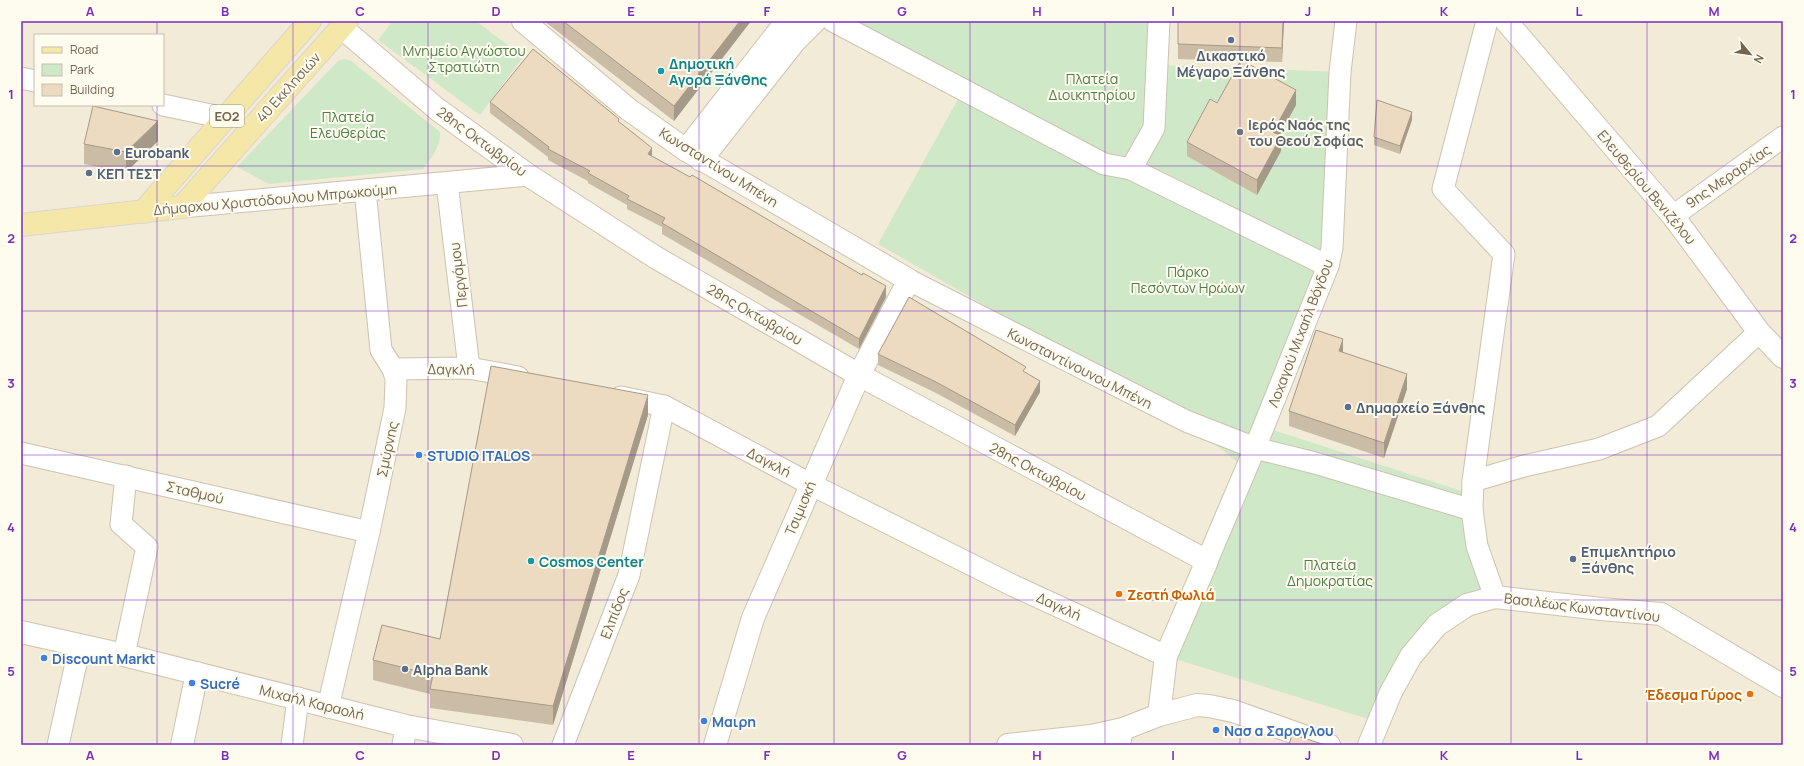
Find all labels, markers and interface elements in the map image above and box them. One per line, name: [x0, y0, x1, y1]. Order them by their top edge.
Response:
text: A: [86, 2, 95, 20]
text: B: [221, 2, 229, 20]
text: C: [355, 2, 365, 20]
text: D: [491, 2, 501, 20]
text: E: [627, 2, 635, 20]
text: F: [764, 2, 771, 20]
text: G: [897, 2, 907, 20]
text: H: [1032, 2, 1042, 20]
text: I: [1171, 2, 1175, 20]
text: J: [1305, 2, 1311, 20]
text: K: [1440, 2, 1449, 20]
text: L: [1576, 2, 1583, 20]
text: M: [1708, 2, 1720, 20]
legend: [34, 34, 164, 106]
north arrow: [1730, 34, 1770, 74]
marker: Δικαστικό Μέγαρο Ξάνθης: [1226, 35, 1236, 45]
text: Road: [70, 41, 98, 58]
park label: Μνημείο Αγνώστου Στρατιώτη: [402, 41, 526, 76]
place label: Δικαστικό Μέγαρο Ξάνθης: [1177, 46, 1285, 81]
street label: 40 Εκκλησιών: [252, 48, 324, 126]
text: N: [1751, 52, 1768, 66]
place label: Δημοτική Αγορά Ξάνθης: [669, 54, 767, 89]
text: Park: [70, 61, 95, 78]
marker: Δημοτική Αγορά Ξάνθης: [656, 66, 666, 76]
park label: Πλατεία Διοικητηρίου: [1049, 69, 1135, 104]
text: Building: [70, 81, 114, 98]
text: 1: [8, 85, 14, 103]
text: 1: [1790, 85, 1796, 103]
street label: 28ης Οκτωβρίου: [433, 102, 531, 180]
road number: ΕΟ2: [210, 105, 244, 127]
park label: Πλατεία Ελευθερίας: [310, 107, 386, 142]
place label: Ιερός Ναός της του Θεού Σοφίας: [1248, 115, 1364, 150]
street label: Κωνσταντίνου Μπένη: [656, 123, 782, 211]
street label: Ελευθερίου Βενιζέλου: [1594, 126, 1700, 248]
marker: Ιερός Ναός της του Θεού Σοφίας: [1235, 127, 1245, 137]
street label: 9ης Μεραρχίας: [1682, 139, 1774, 212]
place label: Eurobank: [125, 143, 189, 162]
marker: Eurobank: [112, 147, 122, 157]
place label: ΚΕΠ ΤΕΣΤ: [97, 164, 162, 183]
marker: ΚΕΠ ΤΕΣΤ: [84, 168, 94, 178]
street label: Δήμαρχου Χριστόδουλου Μπρωκούμη: [152, 179, 398, 219]
text: 2: [7, 229, 15, 247]
text: 2: [1789, 229, 1797, 247]
street label: Περγάμου: [445, 242, 471, 308]
street label: Λοχαγού Μιχαήλ Βόγδου: [1263, 256, 1337, 410]
park label: Πάρκο Πεσόντων Ηρώων: [1131, 262, 1245, 297]
street label: 28ης Οκτωβρίου: [704, 279, 806, 349]
street label: Κωνσταντίνουνου Μπένη: [1004, 323, 1156, 413]
street label: Δαγκλή: [427, 359, 475, 379]
text: 3: [7, 374, 15, 392]
text: 3: [1789, 374, 1797, 392]
place label: Δημαρχείο Ξάνθης: [1356, 398, 1485, 417]
marker: Δημαρχείο Ξάνθης: [1343, 402, 1353, 412]
street label: Σμύρνης: [372, 419, 402, 479]
street label: 28ης Οκτωβρίου: [986, 437, 1090, 505]
street label: Δαγκλή: [744, 443, 794, 481]
place label: STUDIO ITALOS: [427, 446, 530, 465]
marker: STUDIO ITALOS: [414, 450, 424, 460]
street label: Σταθμού: [164, 476, 226, 508]
street label: Τσιμισκή: [780, 478, 820, 538]
text: 4: [7, 518, 15, 536]
text: 4: [1789, 518, 1797, 536]
place label: Επιμελητήριο Ξάνθης: [1581, 542, 1676, 577]
place label: Cosmos Center: [539, 552, 644, 571]
marker: Επιμελητήριο Ξάνθης: [1568, 554, 1578, 564]
park label: Πλατεία Δημοκρατίας: [1287, 555, 1373, 590]
marker: Cosmos Center: [526, 556, 536, 566]
street label: Ελπίδος: [596, 584, 633, 641]
place label: Ζεστή Φωλιά: [1127, 585, 1215, 604]
street label: Δαγκλή: [1034, 587, 1084, 625]
street label: Βασιλέως Κωνσταντίνου: [1503, 588, 1661, 626]
marker: Ζεστή Φωλιά: [1114, 589, 1124, 599]
place label: Discount Markt: [52, 649, 155, 668]
marker: Discount Markt: [39, 653, 49, 663]
place label: Alpha Bank: [413, 660, 488, 679]
text: 5: [7, 662, 15, 680]
text: 5: [1789, 662, 1797, 680]
marker: Alpha Bank: [400, 664, 410, 674]
place label: Sucré: [200, 674, 240, 693]
marker: Sucré: [187, 678, 197, 688]
street label: Μιχαήλ Καραολή: [258, 680, 366, 724]
place label: Έδεσμα Γύρος: [1645, 685, 1742, 704]
marker: Έδεσμα Γύρος: [1745, 689, 1755, 699]
place label: Μαιρη: [712, 712, 756, 731]
marker: Μαιρη: [699, 716, 709, 726]
place label: Νασ α Σαρογλου: [1224, 721, 1334, 740]
marker: Νασ α Σαρογλου: [1211, 725, 1221, 735]
text: A: [86, 746, 95, 764]
text: B: [221, 746, 229, 764]
text: C: [355, 746, 365, 764]
text: D: [491, 746, 501, 764]
text: E: [627, 746, 635, 764]
text: F: [764, 746, 771, 764]
text: G: [897, 746, 907, 764]
text: H: [1032, 746, 1042, 764]
text: I: [1171, 746, 1175, 764]
text: J: [1305, 746, 1311, 764]
text: K: [1440, 746, 1449, 764]
text: L: [1576, 746, 1583, 764]
text: M: [1708, 746, 1720, 764]

